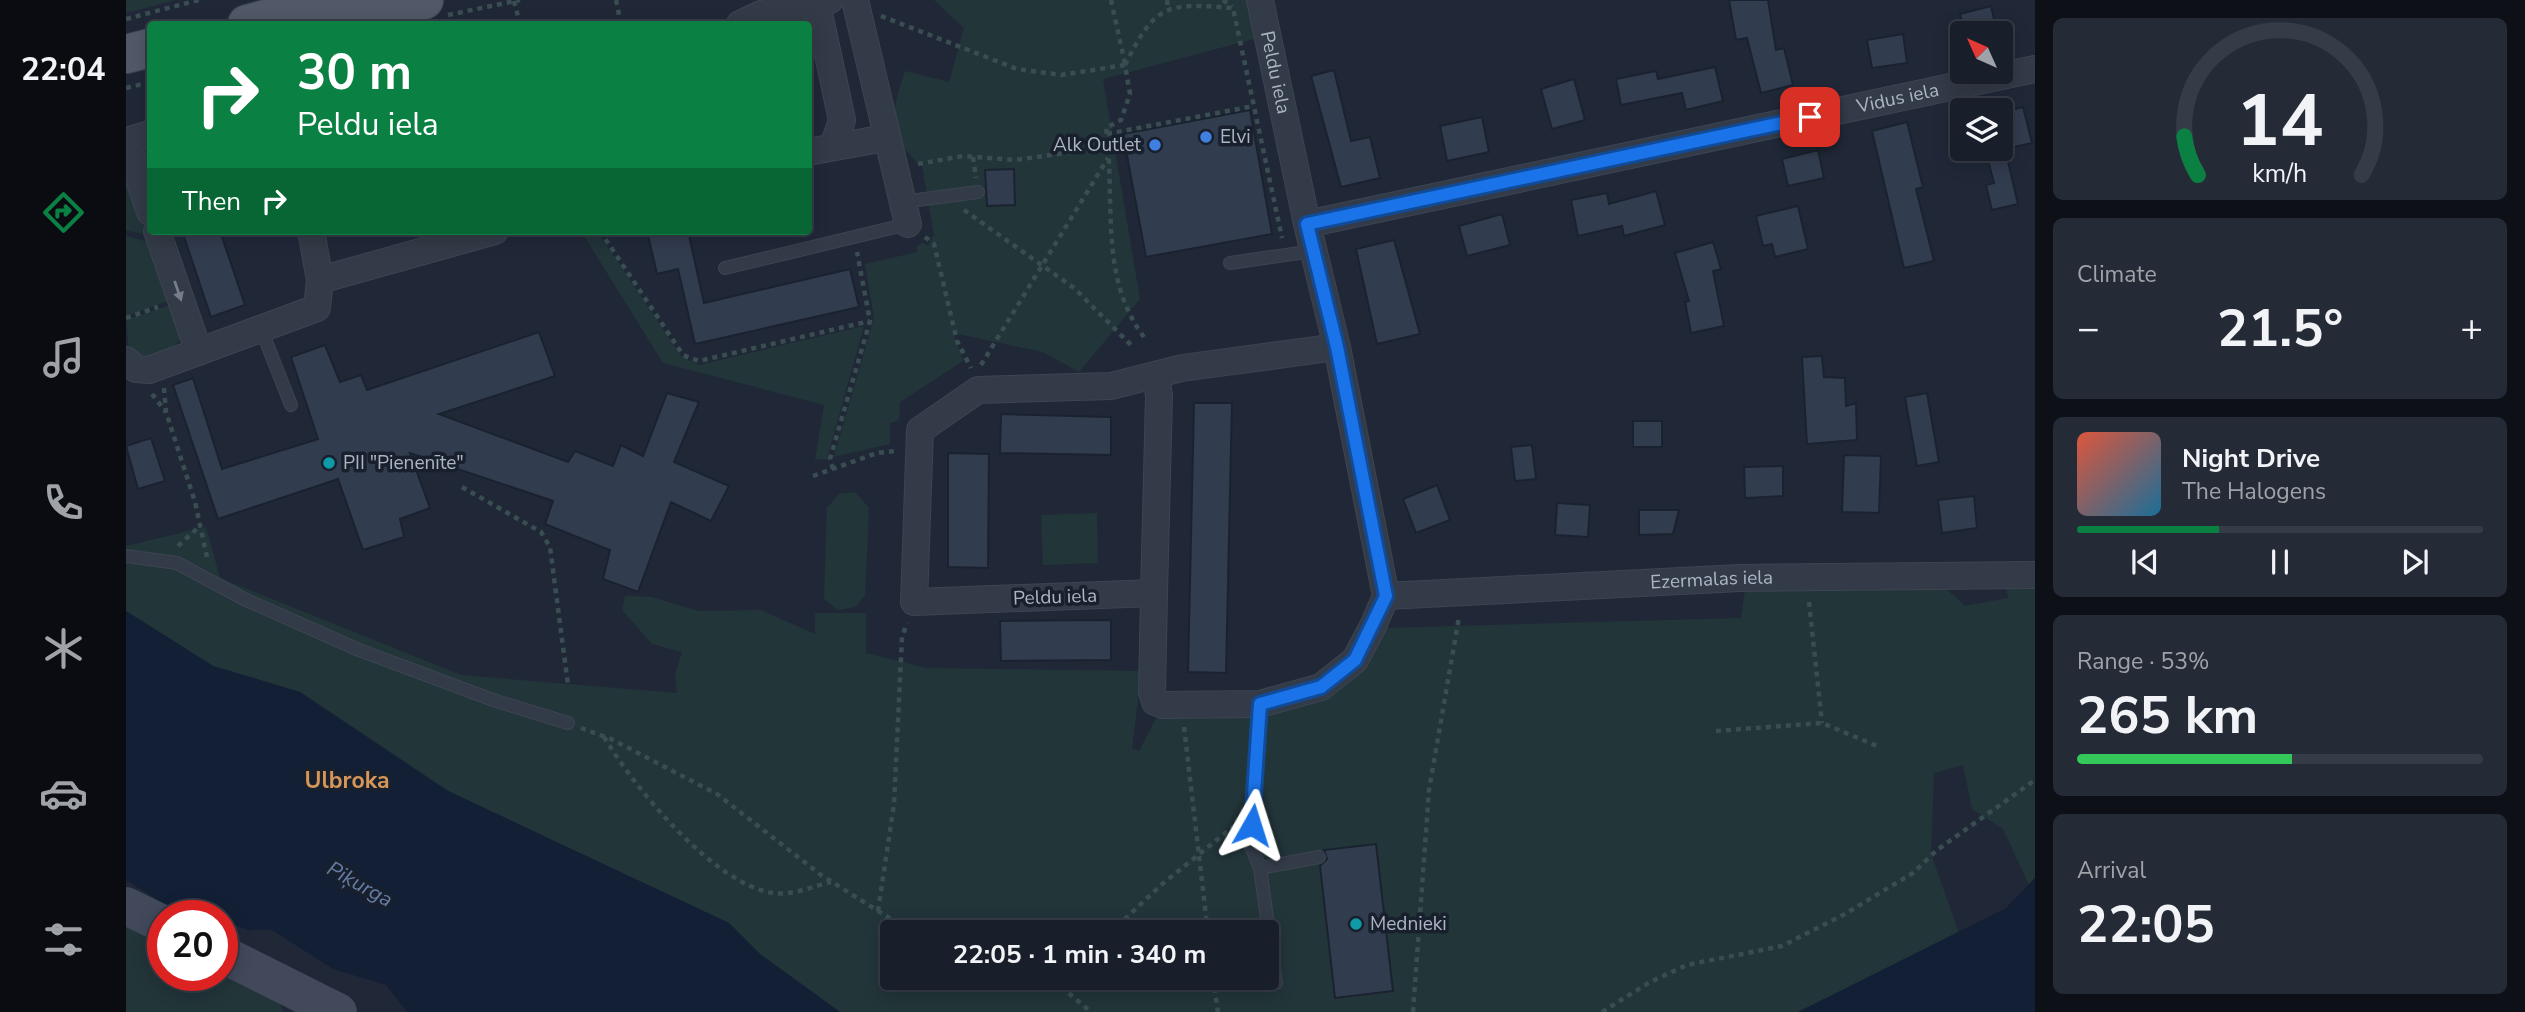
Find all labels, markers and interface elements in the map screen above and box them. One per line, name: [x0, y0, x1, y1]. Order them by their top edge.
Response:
north arrow: [1950, 21, 2012, 84]
map controls: [1950, 21, 2013, 161]
street label: Peldu iela: [1254, 29, 1297, 116]
text: 30 m: [297, 39, 412, 106]
text: 22:04: [21, 48, 105, 91]
icon: right: [182, 49, 273, 140]
text: 14: [2236, 71, 2324, 171]
street label: Vidus iela: [1853, 77, 1941, 120]
pin: [1780, 87, 1840, 147]
icon: arrive: [1791, 98, 1829, 136]
button: layers: [1950, 98, 2013, 161]
text: Peldu iela: [297, 103, 439, 146]
place label: Elvi: [1220, 124, 1251, 150]
marker: Elvi: [1198, 129, 1214, 145]
place label: Alk Outlet: [1053, 132, 1141, 158]
marker: Alk Outlet: [1147, 137, 1163, 153]
text: km/h: [2252, 157, 2308, 191]
icon: right: [255, 182, 293, 220]
text: Then: [182, 184, 241, 219]
icon: directions: [39, 188, 88, 237]
text: Climate: [2077, 259, 2157, 290]
one-way arrow: [173, 281, 184, 302]
text: 21.5°: [2217, 293, 2343, 364]
text: −: [2077, 303, 2100, 354]
text: +: [2460, 303, 2483, 354]
icon: music: [39, 333, 88, 382]
text: Night Drive: [2182, 441, 2320, 476]
place label: PII "Pienenīte": [343, 450, 464, 476]
marker: PII "Pienenīte": [321, 455, 337, 471]
text: The Halogens: [2182, 476, 2326, 507]
icon: phone: [39, 478, 88, 527]
icon: previous: [2126, 543, 2164, 581]
icon: pause: [2261, 543, 2299, 581]
icon: next: [2396, 543, 2434, 581]
street label: Ezermalas iela: [1650, 565, 1773, 596]
street label: Peldu iela: [1013, 583, 1097, 611]
icon: climate: [39, 624, 88, 673]
text: Range · 53%: [2077, 646, 2209, 677]
text: 265 km: [2077, 680, 2258, 751]
district label: Ulbroka: [305, 765, 390, 796]
icon: car: [39, 769, 88, 818]
position arrow: [1215, 788, 1289, 862]
water label: Piķurga: [322, 854, 398, 914]
text: Arrival: [2077, 855, 2146, 886]
text: 22:05: [2077, 889, 2215, 960]
speed limit sign: 20: [147, 900, 238, 991]
place label: Mednieki: [1370, 911, 1447, 937]
icon: filters: [39, 915, 88, 964]
marker: Mednieki: [1348, 916, 1364, 932]
text: 22:05 · 1 min · 340 m: [953, 937, 1206, 972]

